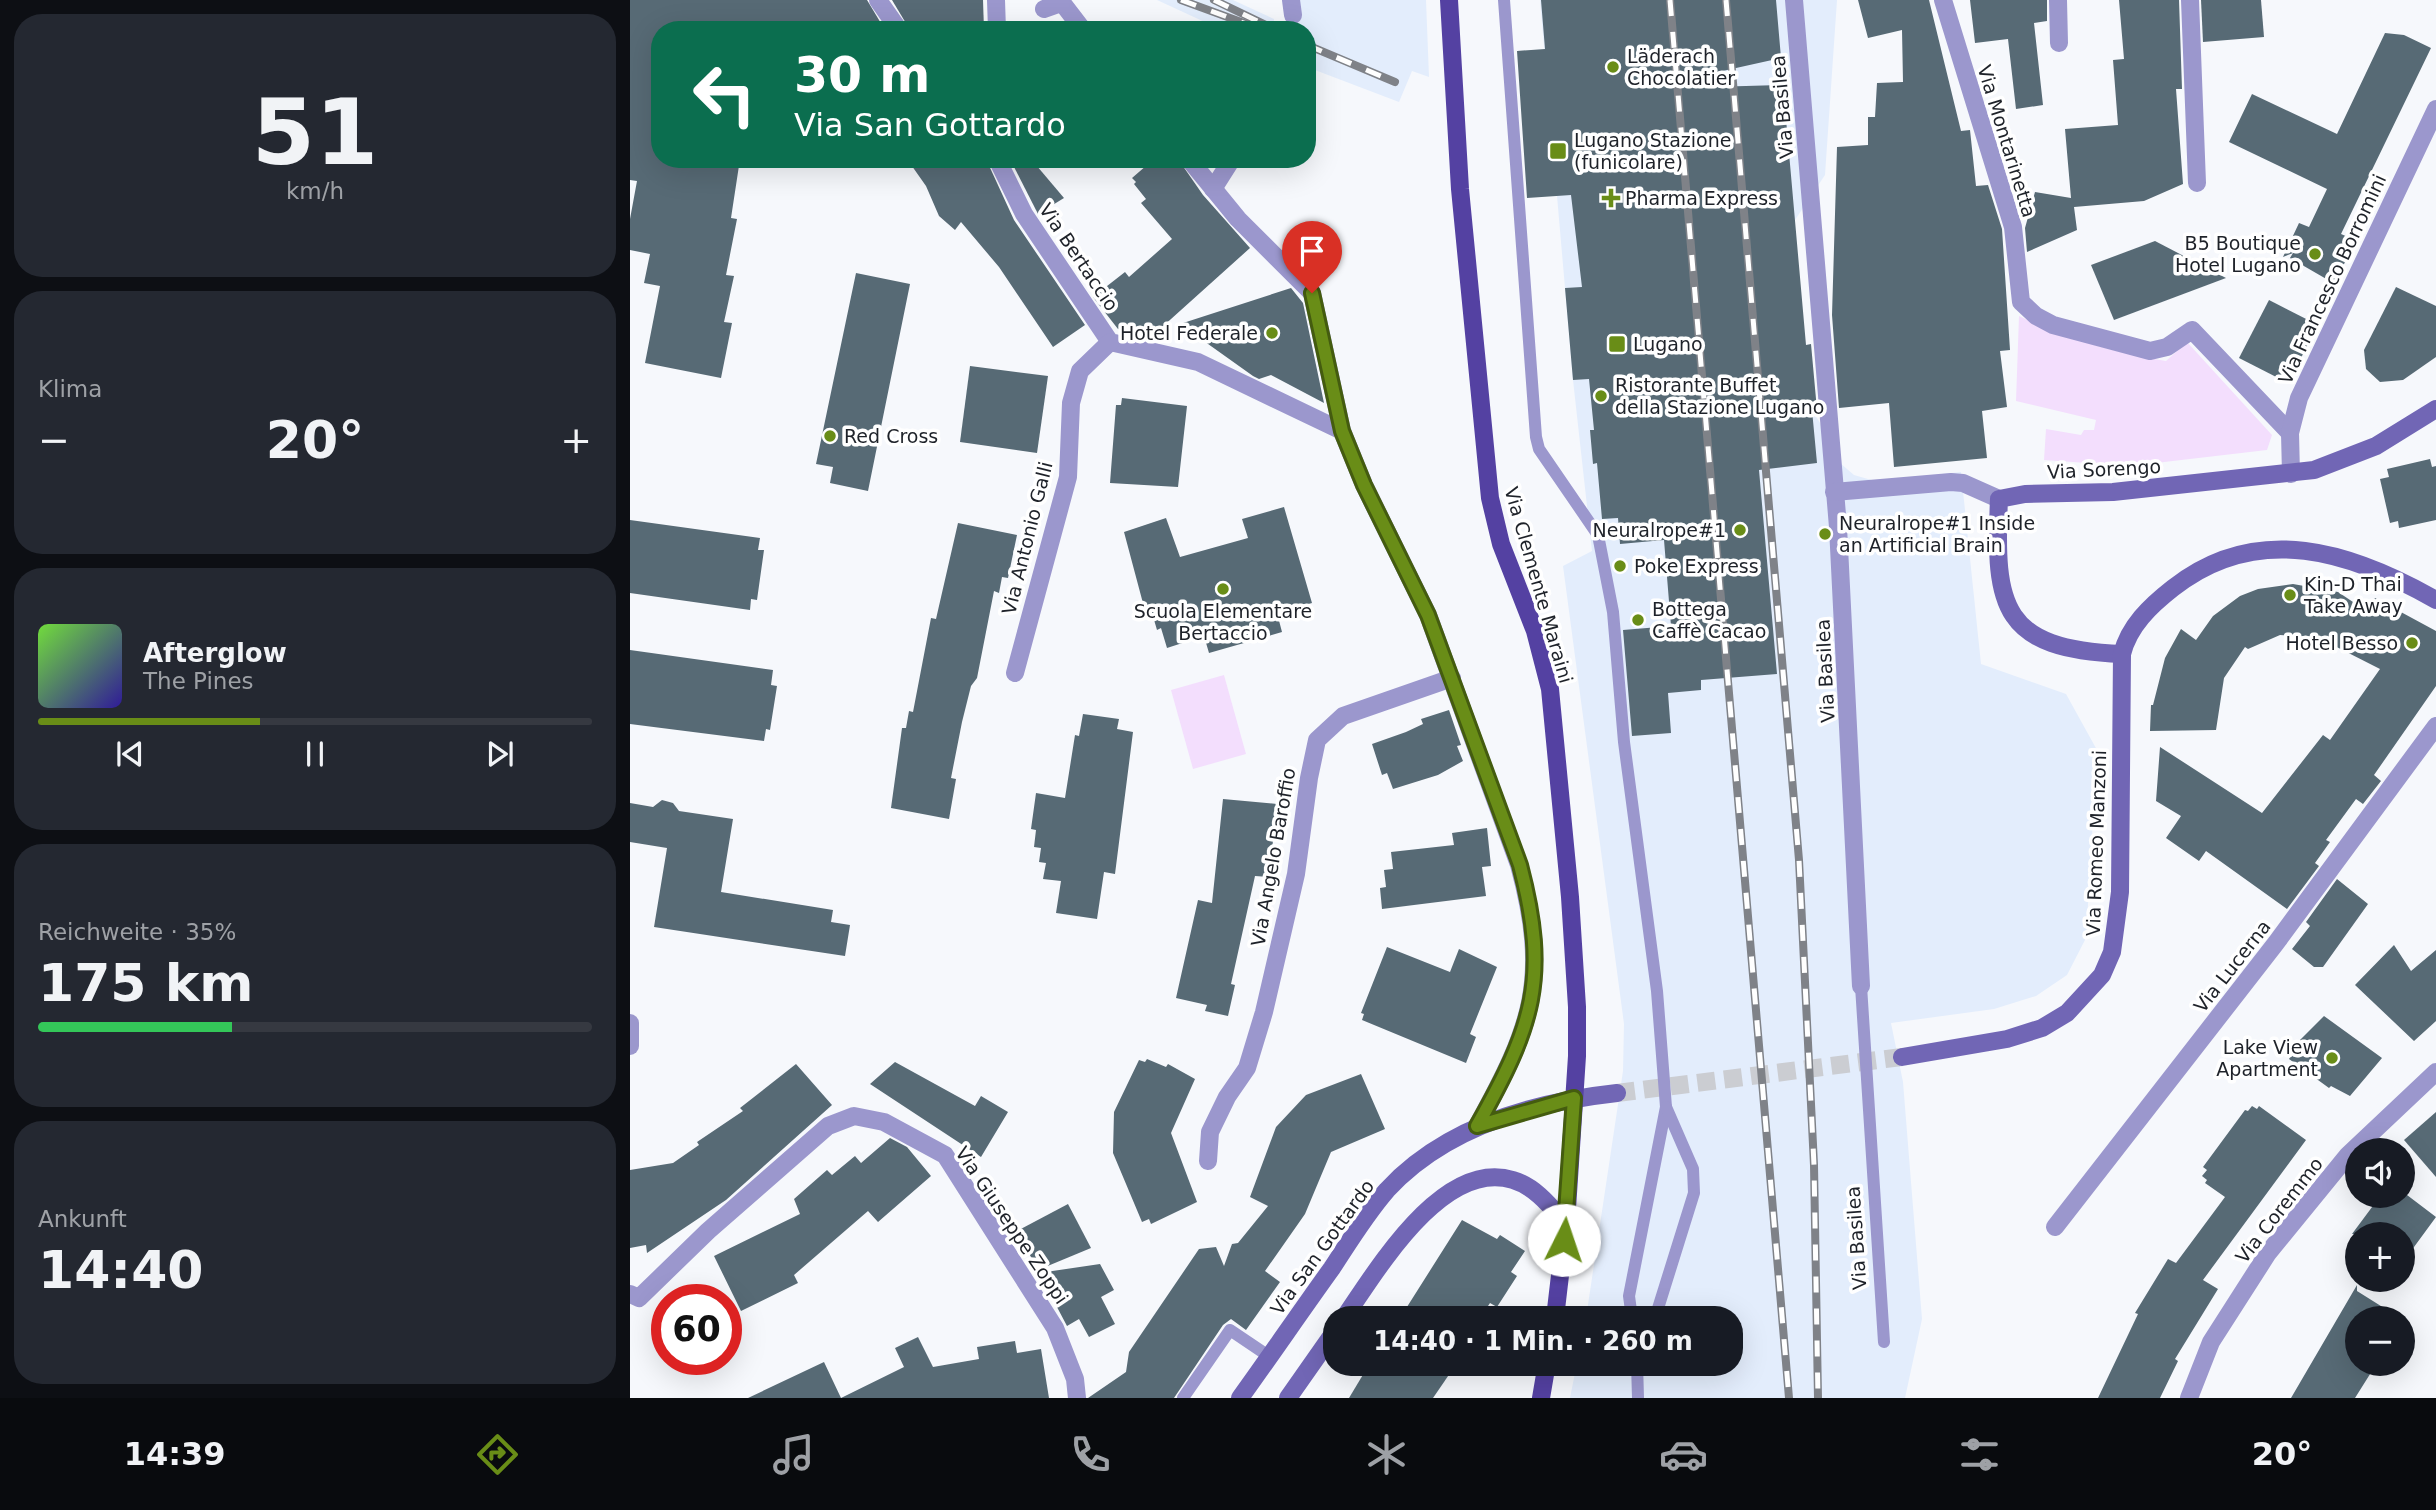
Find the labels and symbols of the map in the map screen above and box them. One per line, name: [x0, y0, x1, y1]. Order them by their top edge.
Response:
place label: Läderach Chocolatier: [1627, 45, 1735, 89]
street label: Via Basilea: [1767, 54, 1797, 160]
marker: Läderach Chocolatier: [1605, 59, 1621, 75]
street label: Via Montarinetta: [1973, 62, 2041, 220]
place label: Lugano Stazione (funicolare): [1574, 129, 1731, 173]
marker: Lugano Stazione (funicolare): [1548, 141, 1568, 161]
street label: Via Francesco Borromini: [2274, 171, 2390, 387]
place label: Pharma Express: [1625, 187, 1778, 209]
marker: Pharma Express: [1603, 190, 1619, 206]
street label: Via Bertaccio: [1035, 199, 1123, 315]
pin: [1282, 221, 1342, 293]
place label: B5 Boutique Hotel Lugano: [2175, 232, 2301, 276]
marker: B5 Boutique Hotel Lugano: [2307, 246, 2323, 262]
place label: Hotel Federale: [1120, 322, 1258, 344]
marker: Hotel Federale: [1264, 325, 1280, 341]
place label: Lugano: [1633, 333, 1703, 355]
marker: Lugano: [1607, 334, 1627, 354]
place label: Ristorante Buffet della Stazione Lugano: [1615, 374, 1824, 418]
marker: Ristorante Buffet della Stazione Lugano: [1593, 388, 1609, 404]
place label: Red Cross: [844, 425, 938, 447]
marker: Red Cross: [822, 428, 838, 444]
street label: Via Sorengo: [2046, 455, 2162, 483]
street label: Via Antonio Galli: [997, 459, 1057, 617]
street label: Via Clemente Maraini: [1500, 484, 1578, 686]
place label: Neuralrope#1 Inside an Artificial Brain: [1839, 512, 2035, 556]
place label: Neuralrope#1: [1593, 519, 1726, 541]
marker: Neuralrope#1: [1732, 522, 1748, 538]
marker: Neuralrope#1 Inside an Artificial Brain: [1817, 526, 1833, 542]
place label: Poke Express: [1634, 555, 1759, 577]
marker: Poke Express: [1612, 558, 1628, 574]
place label: Kin-D Thai Take Away: [2303, 573, 2403, 617]
marker: Scuola Elementare Bertaccio: [1215, 581, 1231, 597]
marker: Kin-D Thai Take Away: [2282, 587, 2298, 603]
place label: Bottega Caffè Cacao: [1652, 598, 1766, 642]
place label: Scuola Elementare Bertaccio: [1134, 600, 1312, 644]
marker: Bottega Caffè Cacao: [1630, 612, 1646, 628]
street label: Via Basilea: [1811, 618, 1839, 724]
place label: Hotel Besso: [2285, 632, 2398, 654]
marker: Hotel Besso: [2404, 635, 2420, 651]
street label: Via Romeo Manzoni: [2082, 749, 2110, 937]
street label: Via Angelo Baroffio: [1246, 766, 1300, 948]
street label: Via Lucerna: [2189, 915, 2275, 1017]
place label: Lake View Apartment: [2216, 1036, 2318, 1080]
marker: Lake View Apartment: [2324, 1050, 2340, 1066]
street label: Via Giuseppe Zoppi: [951, 1142, 1073, 1308]
street label: Via Coremmo: [2231, 1153, 2327, 1267]
street label: Via San Gottardo: [1266, 1175, 1378, 1319]
street label: Via Basilea: [1841, 1185, 1871, 1291]
position arrow: [1527, 1203, 1601, 1277]
speed limit sign: 60: [651, 1284, 742, 1375]

